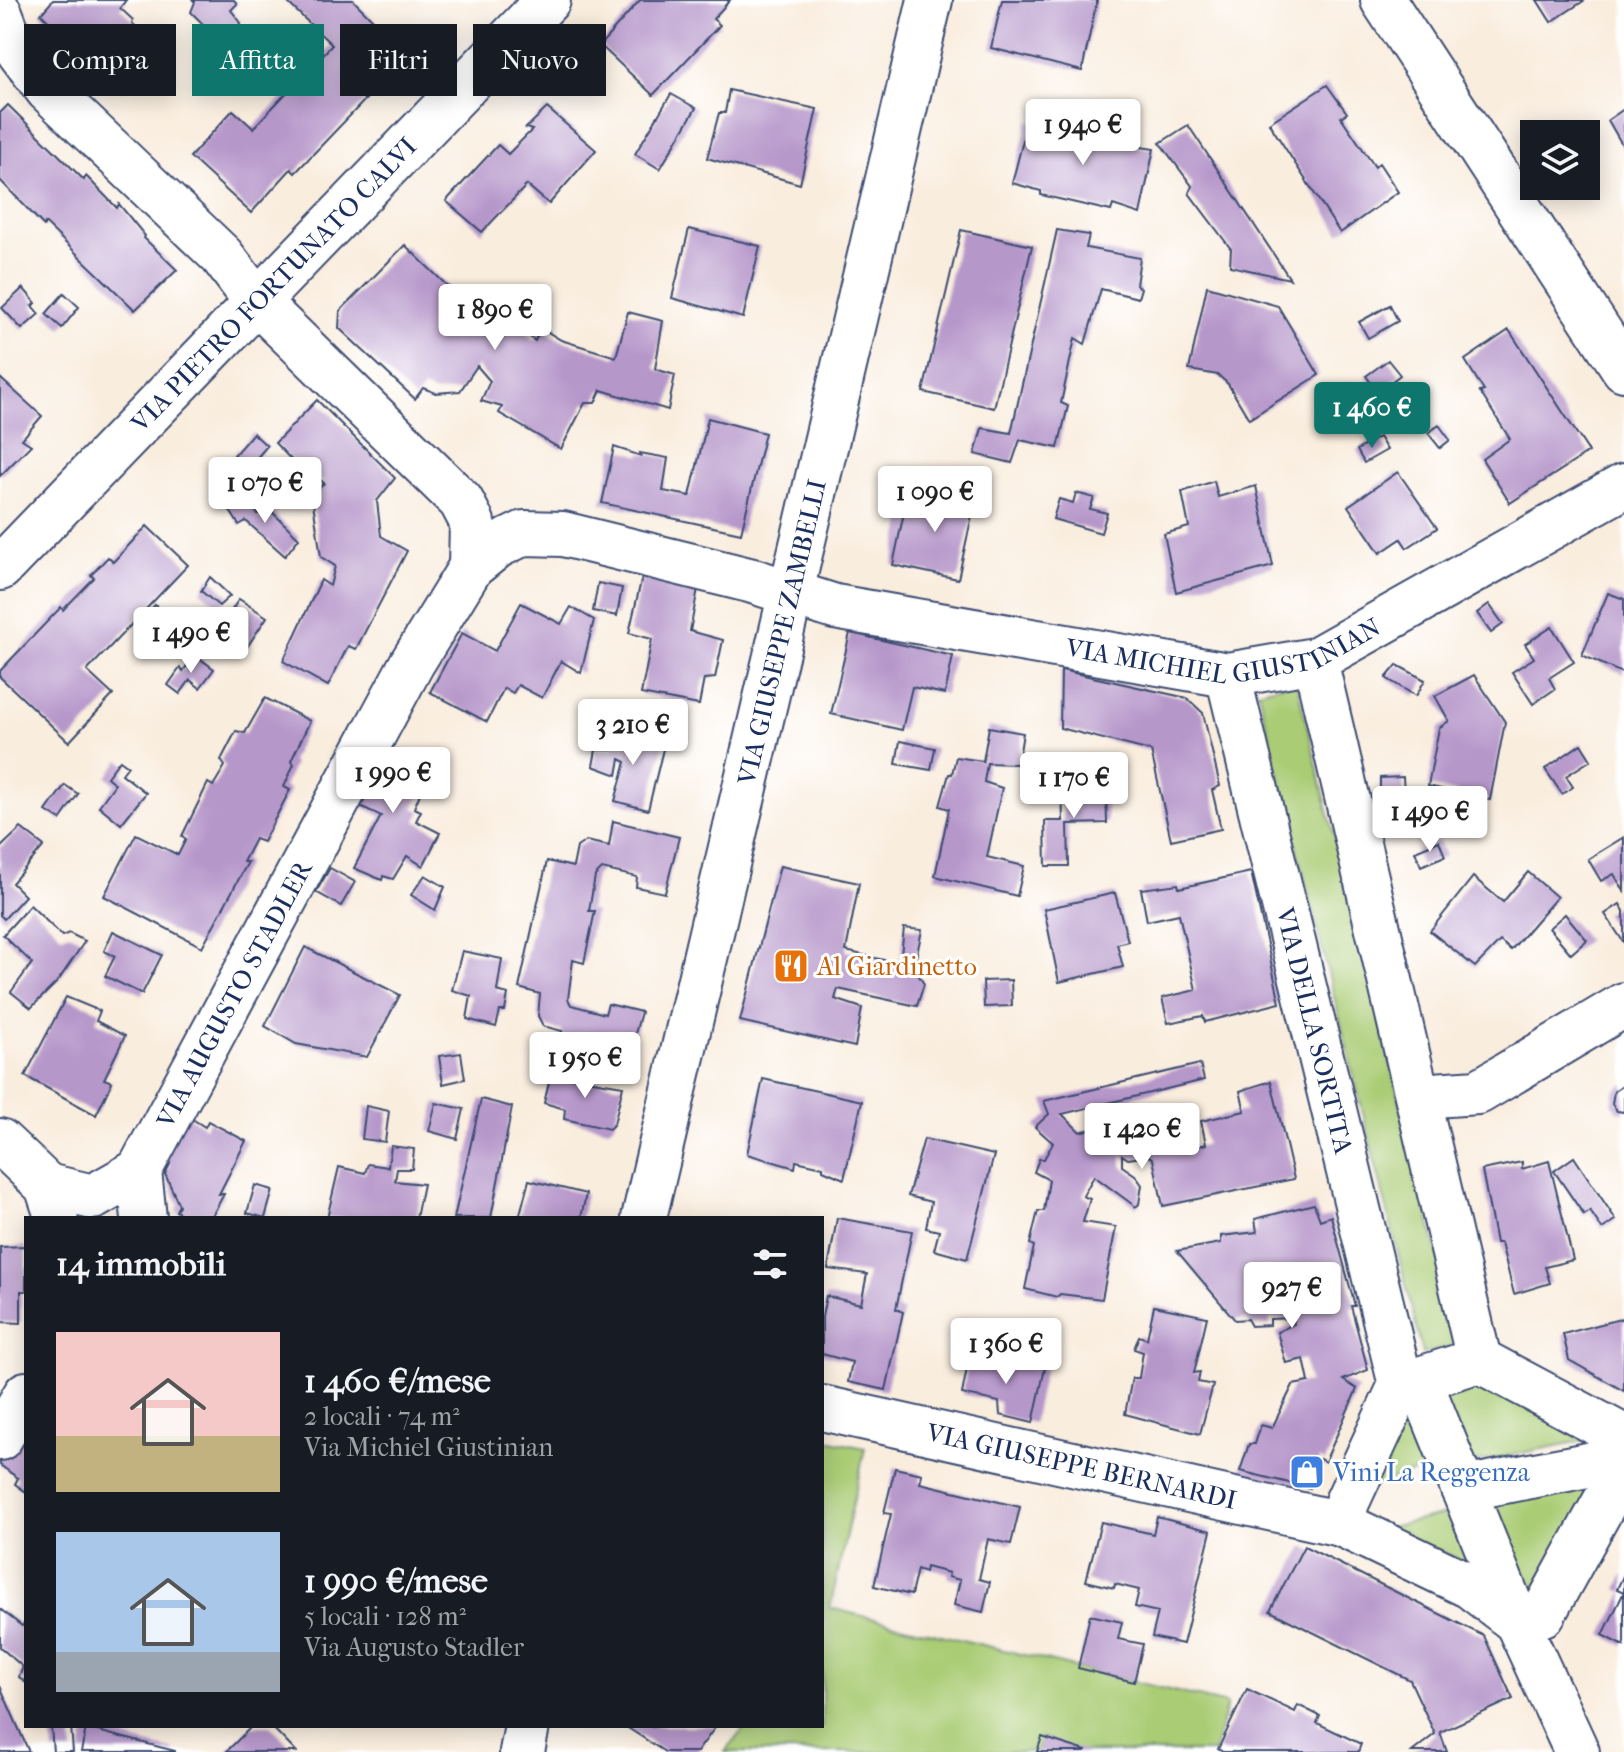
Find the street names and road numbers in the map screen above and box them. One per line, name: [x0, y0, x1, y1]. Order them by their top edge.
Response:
street label: VIA PIETRO FORTUNATO CALVI: [124, 131, 423, 439]
street label: VIA GIUSEPPE ZAMBELLI: [731, 476, 832, 789]
street label: VIA MICHIEL GIUSTINIAN: [1063, 611, 1386, 690]
street label: VIA AUGUSTO STADLER: [149, 854, 319, 1134]
street label: VIA DELLA SORTITA: [1269, 903, 1360, 1158]
street label: VIA GIUSEPPE BERNARDI: [923, 1416, 1239, 1516]

